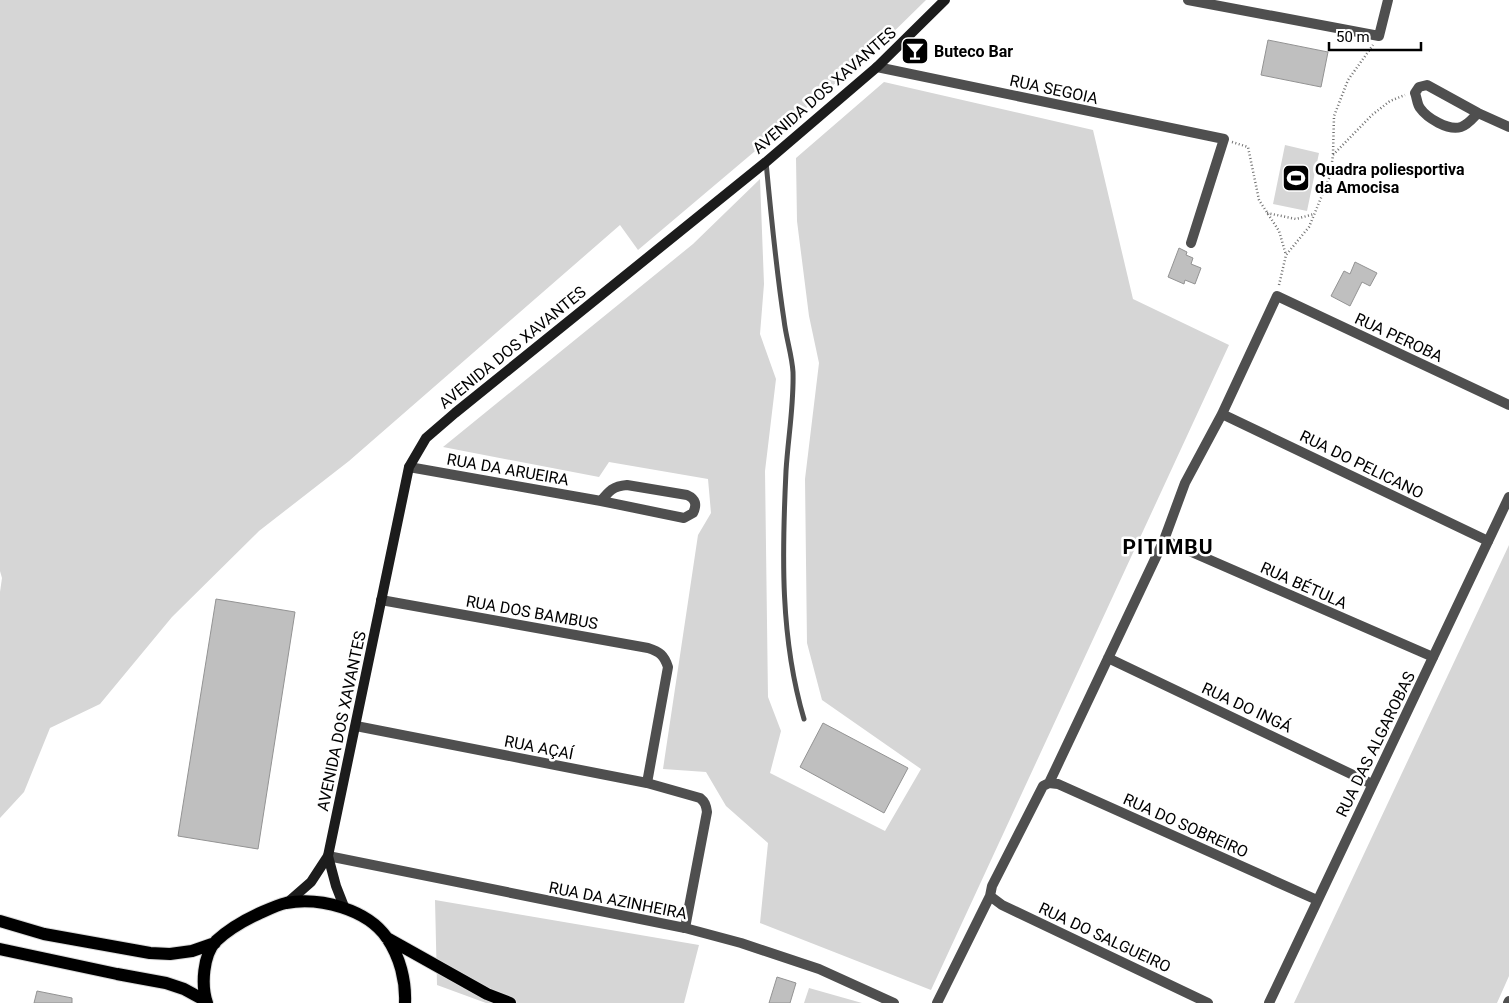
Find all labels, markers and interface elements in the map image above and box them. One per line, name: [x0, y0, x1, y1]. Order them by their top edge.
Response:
scale bar: [1329, 20, 1422, 52]
street label: AVENIDA DOS XAVANTES: [749, 23, 900, 158]
text: 50 m: [1336, 28, 1370, 46]
bar icon: Buteco Bar: [900, 36, 930, 66]
place label: Buteco Bar: [934, 42, 1013, 61]
street label: RUA SEGOIA: [1008, 71, 1100, 108]
place label: Quadra poliesportiva da Amocisa: [1315, 160, 1465, 197]
sports icon: Quadra poliesportiva da Amocisa: [1281, 163, 1311, 193]
street label: AVENIDA DOS XAVANTES: [435, 282, 590, 413]
street label: RUA PEROBA: [1352, 309, 1446, 366]
street label: RUA DO PELICANO: [1297, 426, 1427, 503]
street label: RUA DA ARUEIRA: [445, 449, 571, 490]
district label: PITIMBU: [1122, 535, 1214, 559]
street label: RUA BÉTULA: [1258, 558, 1351, 613]
street label: RUA DOS BAMBUS: [464, 592, 599, 633]
street label: AVENIDA DOS XAVANTES: [313, 629, 370, 813]
street label: RUA DAS ALGAROBAS: [1332, 668, 1419, 820]
street label: RUA DO INGÁ: [1199, 678, 1295, 737]
street label: RUA AÇAÍ: [503, 731, 576, 764]
street label: RUA DO SOBREIRO: [1120, 789, 1251, 862]
street label: RUA DA AZINHEIRA: [547, 878, 689, 923]
street label: RUA DO SALGUEIRO: [1036, 899, 1174, 976]

